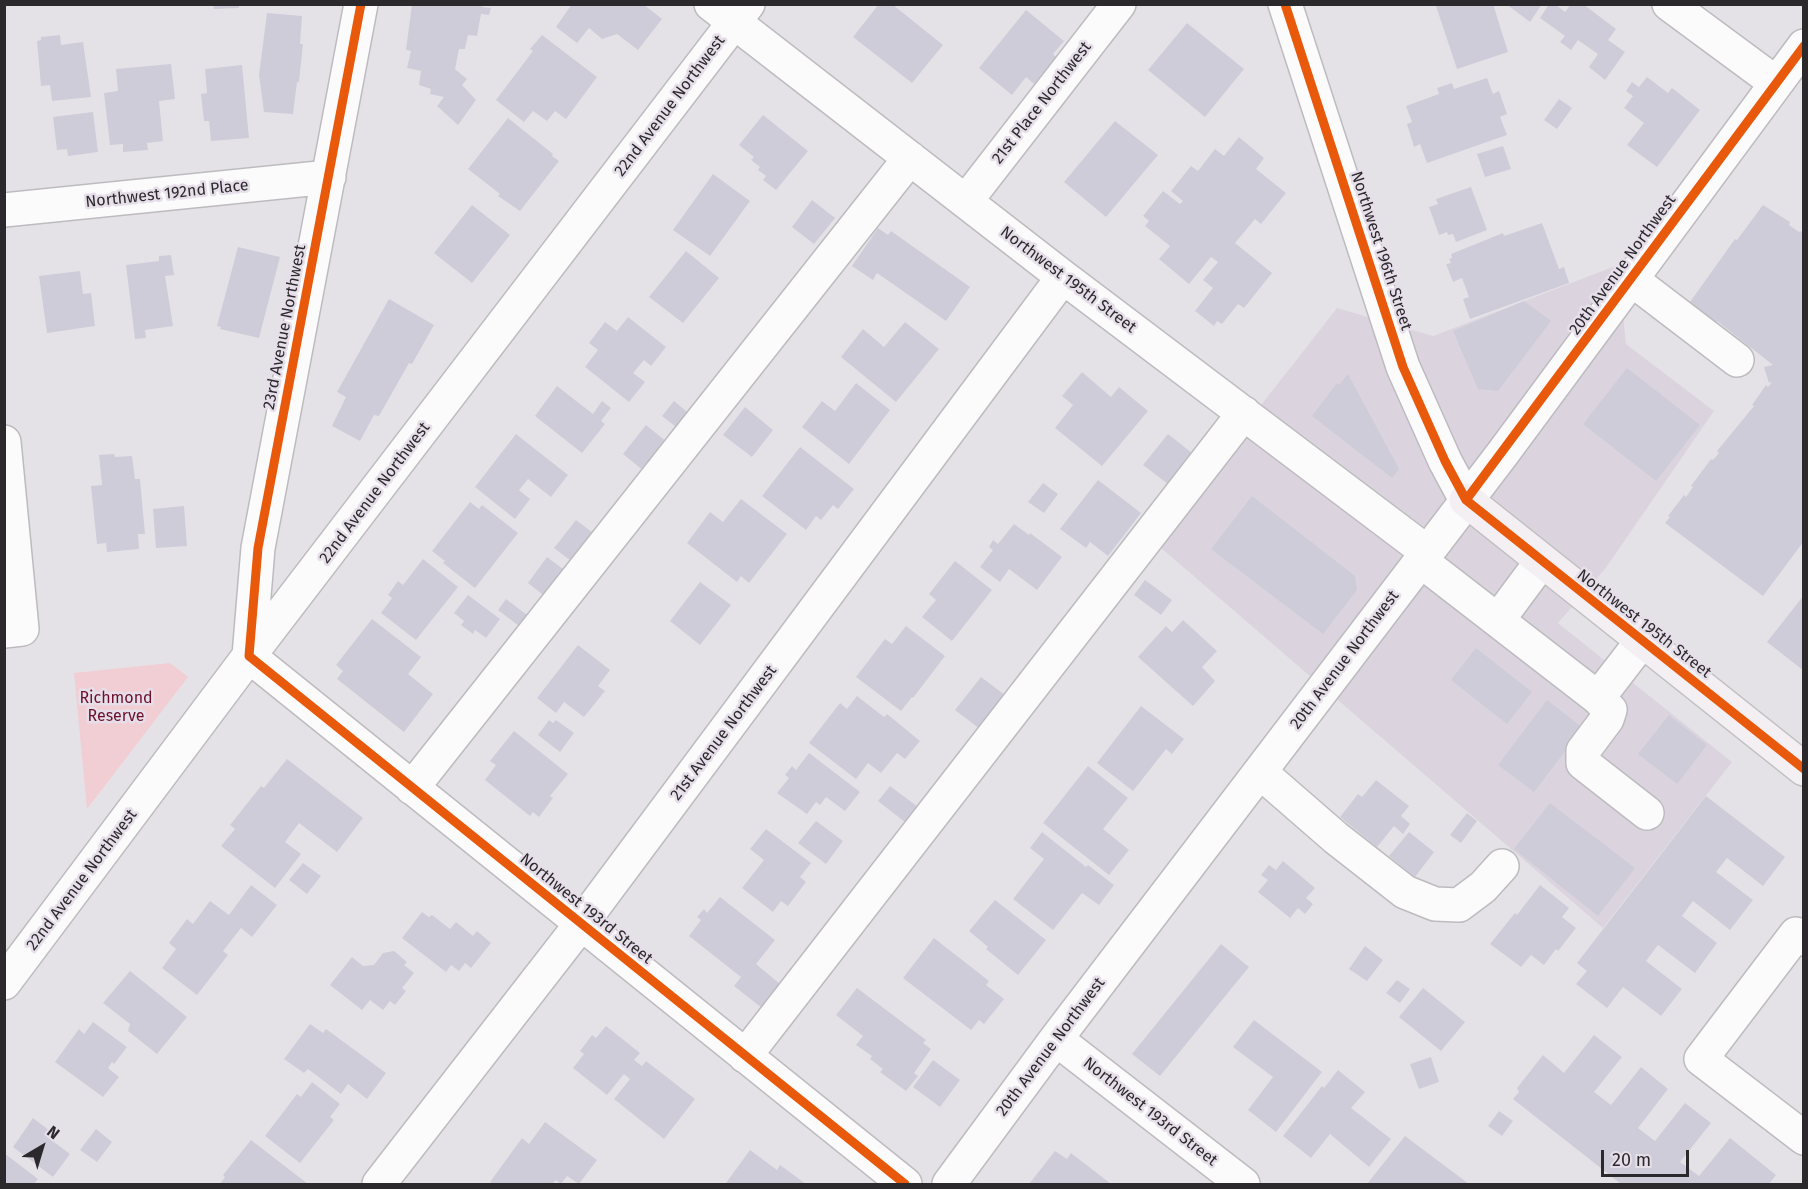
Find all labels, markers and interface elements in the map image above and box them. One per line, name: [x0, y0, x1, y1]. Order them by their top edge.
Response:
street label: 22nd Avenue Northwest: [611, 32, 729, 180]
street label: 21st Place Northwest: [988, 38, 1096, 168]
street label: Northwest 196th Street: [1346, 169, 1416, 333]
street label: Northwest 192nd Place: [85, 176, 249, 212]
street label: 20th Avenue Northwest: [1566, 191, 1680, 339]
street label: Northwest 195th Street: [996, 223, 1140, 337]
street label: 23rd Avenue Northwest: [260, 243, 310, 411]
street label: 22nd Avenue Northwest: [316, 419, 434, 567]
street label: Northwest 195th Street: [1573, 566, 1715, 682]
street label: 20th Avenue Northwest: [1287, 587, 1403, 733]
street label: 21st Avenue Northwest: [667, 662, 781, 804]
park label: Richmond Reserve: [79, 689, 153, 727]
street label: 22nd Avenue Northwest: [23, 806, 141, 954]
street label: Northwest 193rd Street: [516, 850, 656, 968]
street label: 20th Avenue Northwest: [993, 974, 1109, 1120]
street label: Northwest 193rd Street: [1079, 1054, 1221, 1170]
north arrow: [12, 1117, 72, 1177]
text: N: [43, 1122, 63, 1143]
scale bar: [1604, 1138, 1692, 1176]
text: 20 m: [1612, 1149, 1651, 1171]

